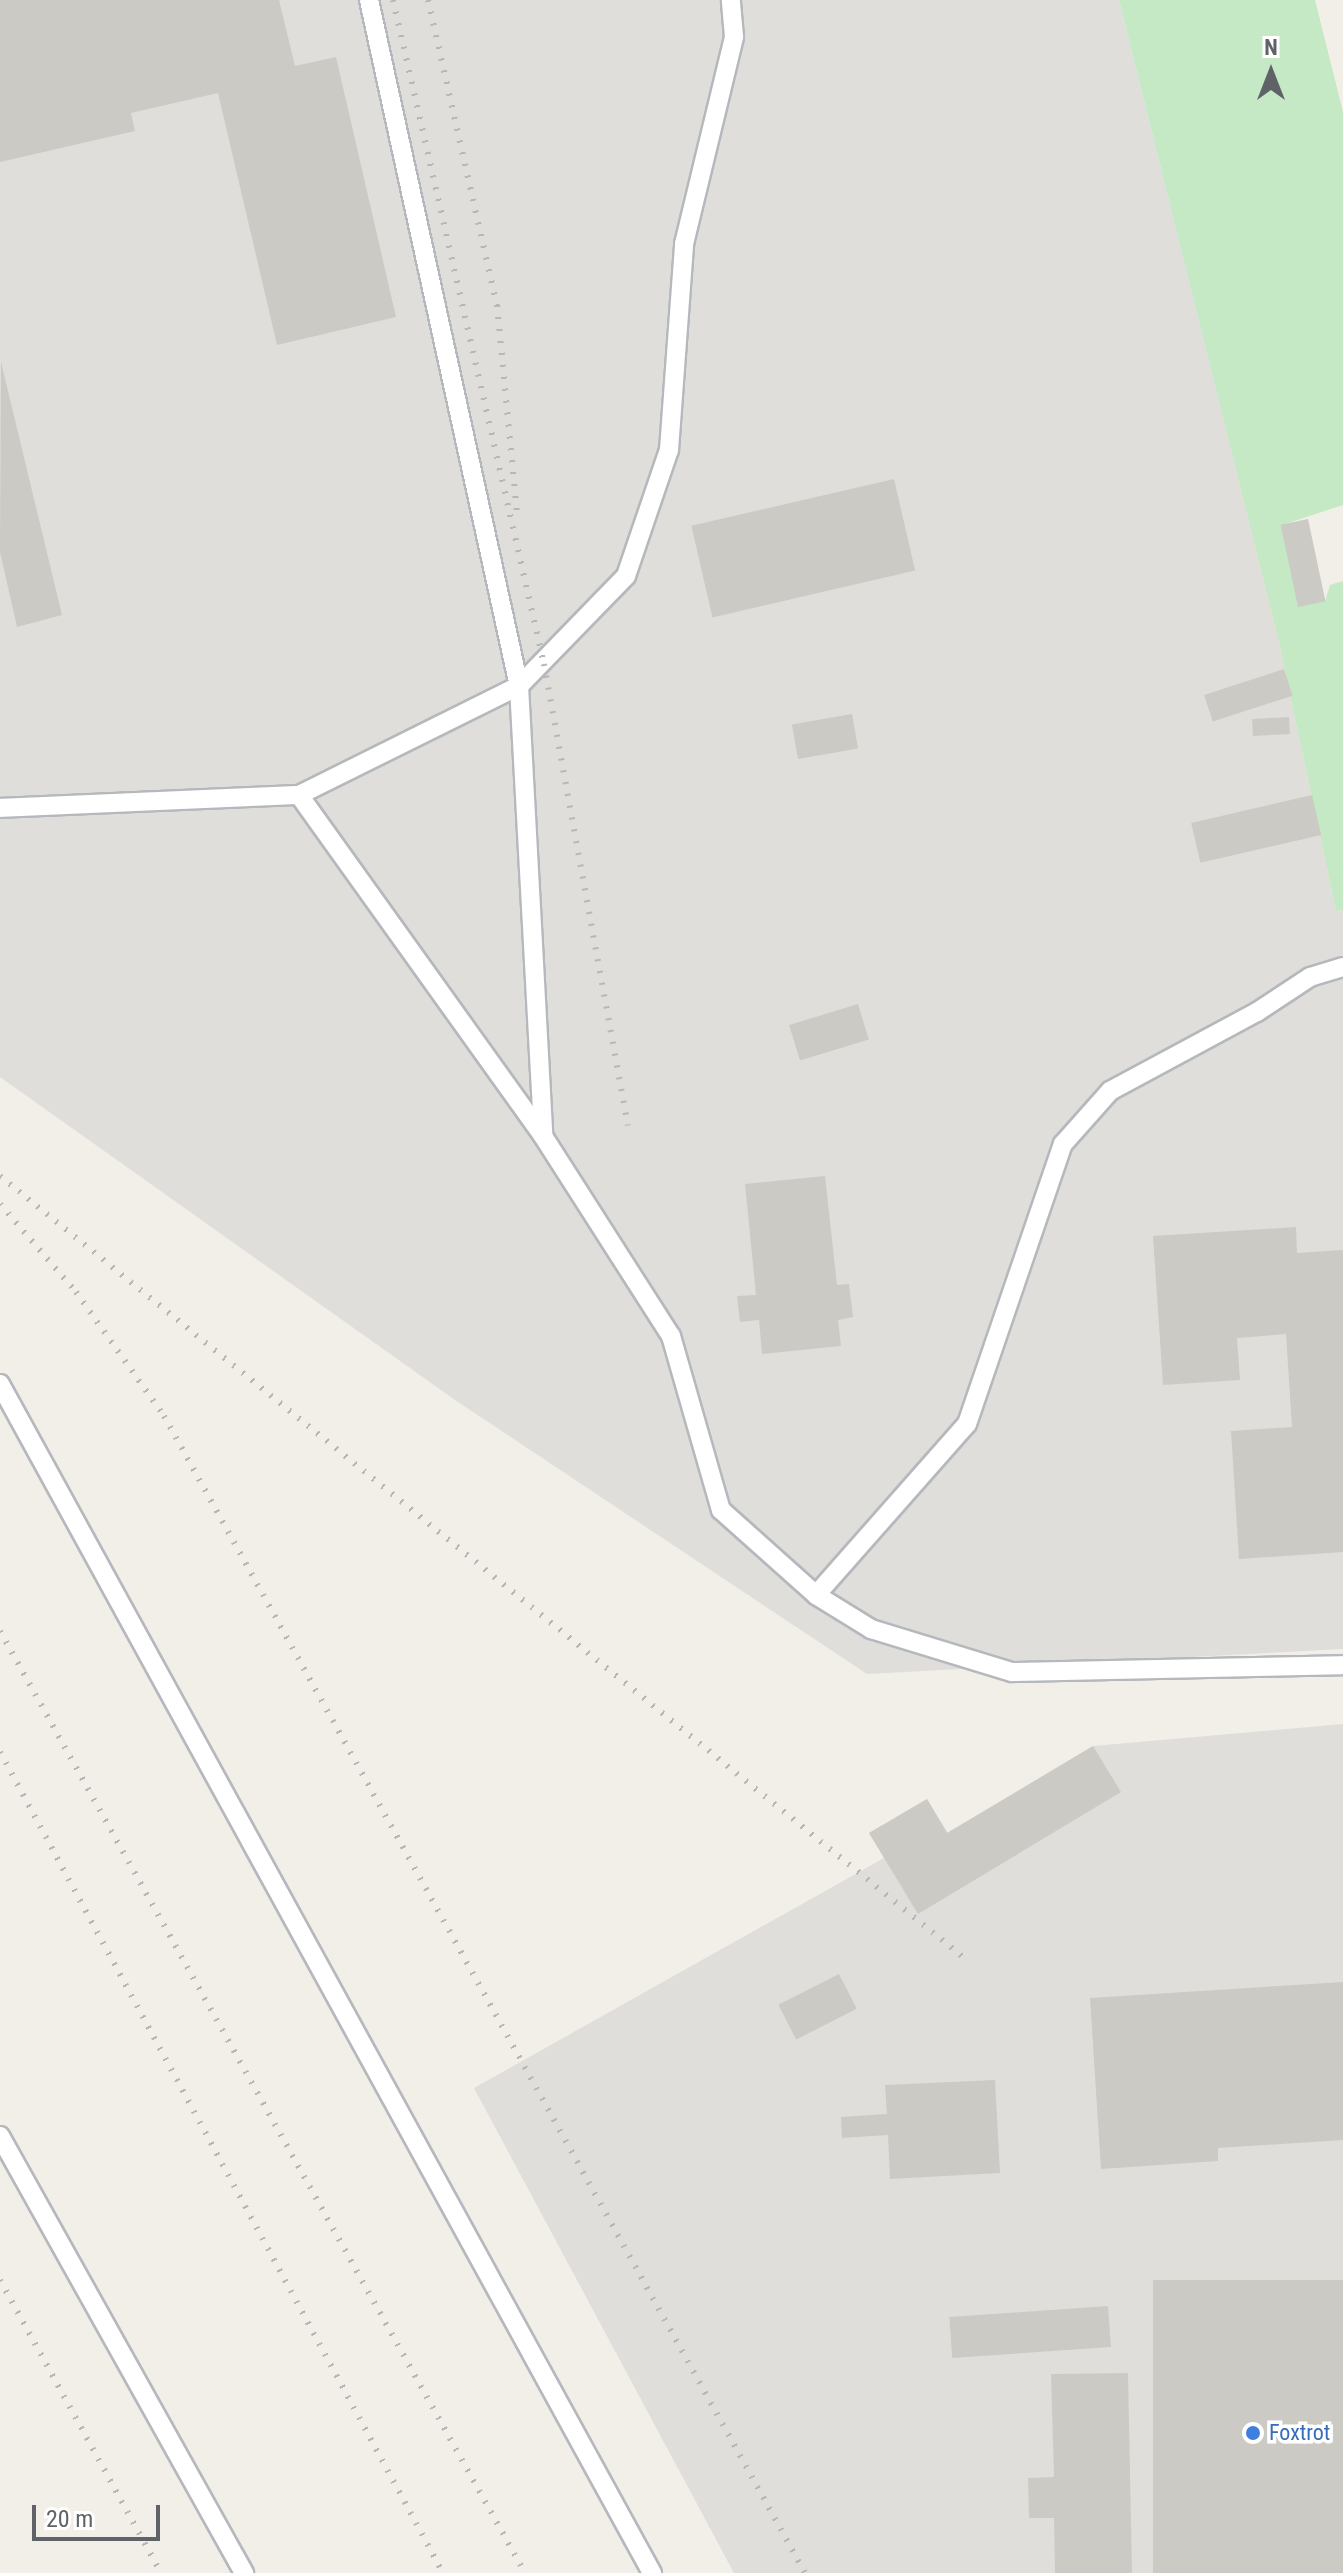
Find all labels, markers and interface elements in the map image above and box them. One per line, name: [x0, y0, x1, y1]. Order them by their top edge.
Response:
north arrow: [1231, 32, 1311, 112]
text: N: [1264, 35, 1278, 60]
place label: Foxtrot: [1269, 2420, 1330, 2446]
marker: Foxtrot: [1244, 2424, 1262, 2442]
scale bar: [36, 2489, 164, 2539]
text: 20 m: [46, 2505, 93, 2533]

